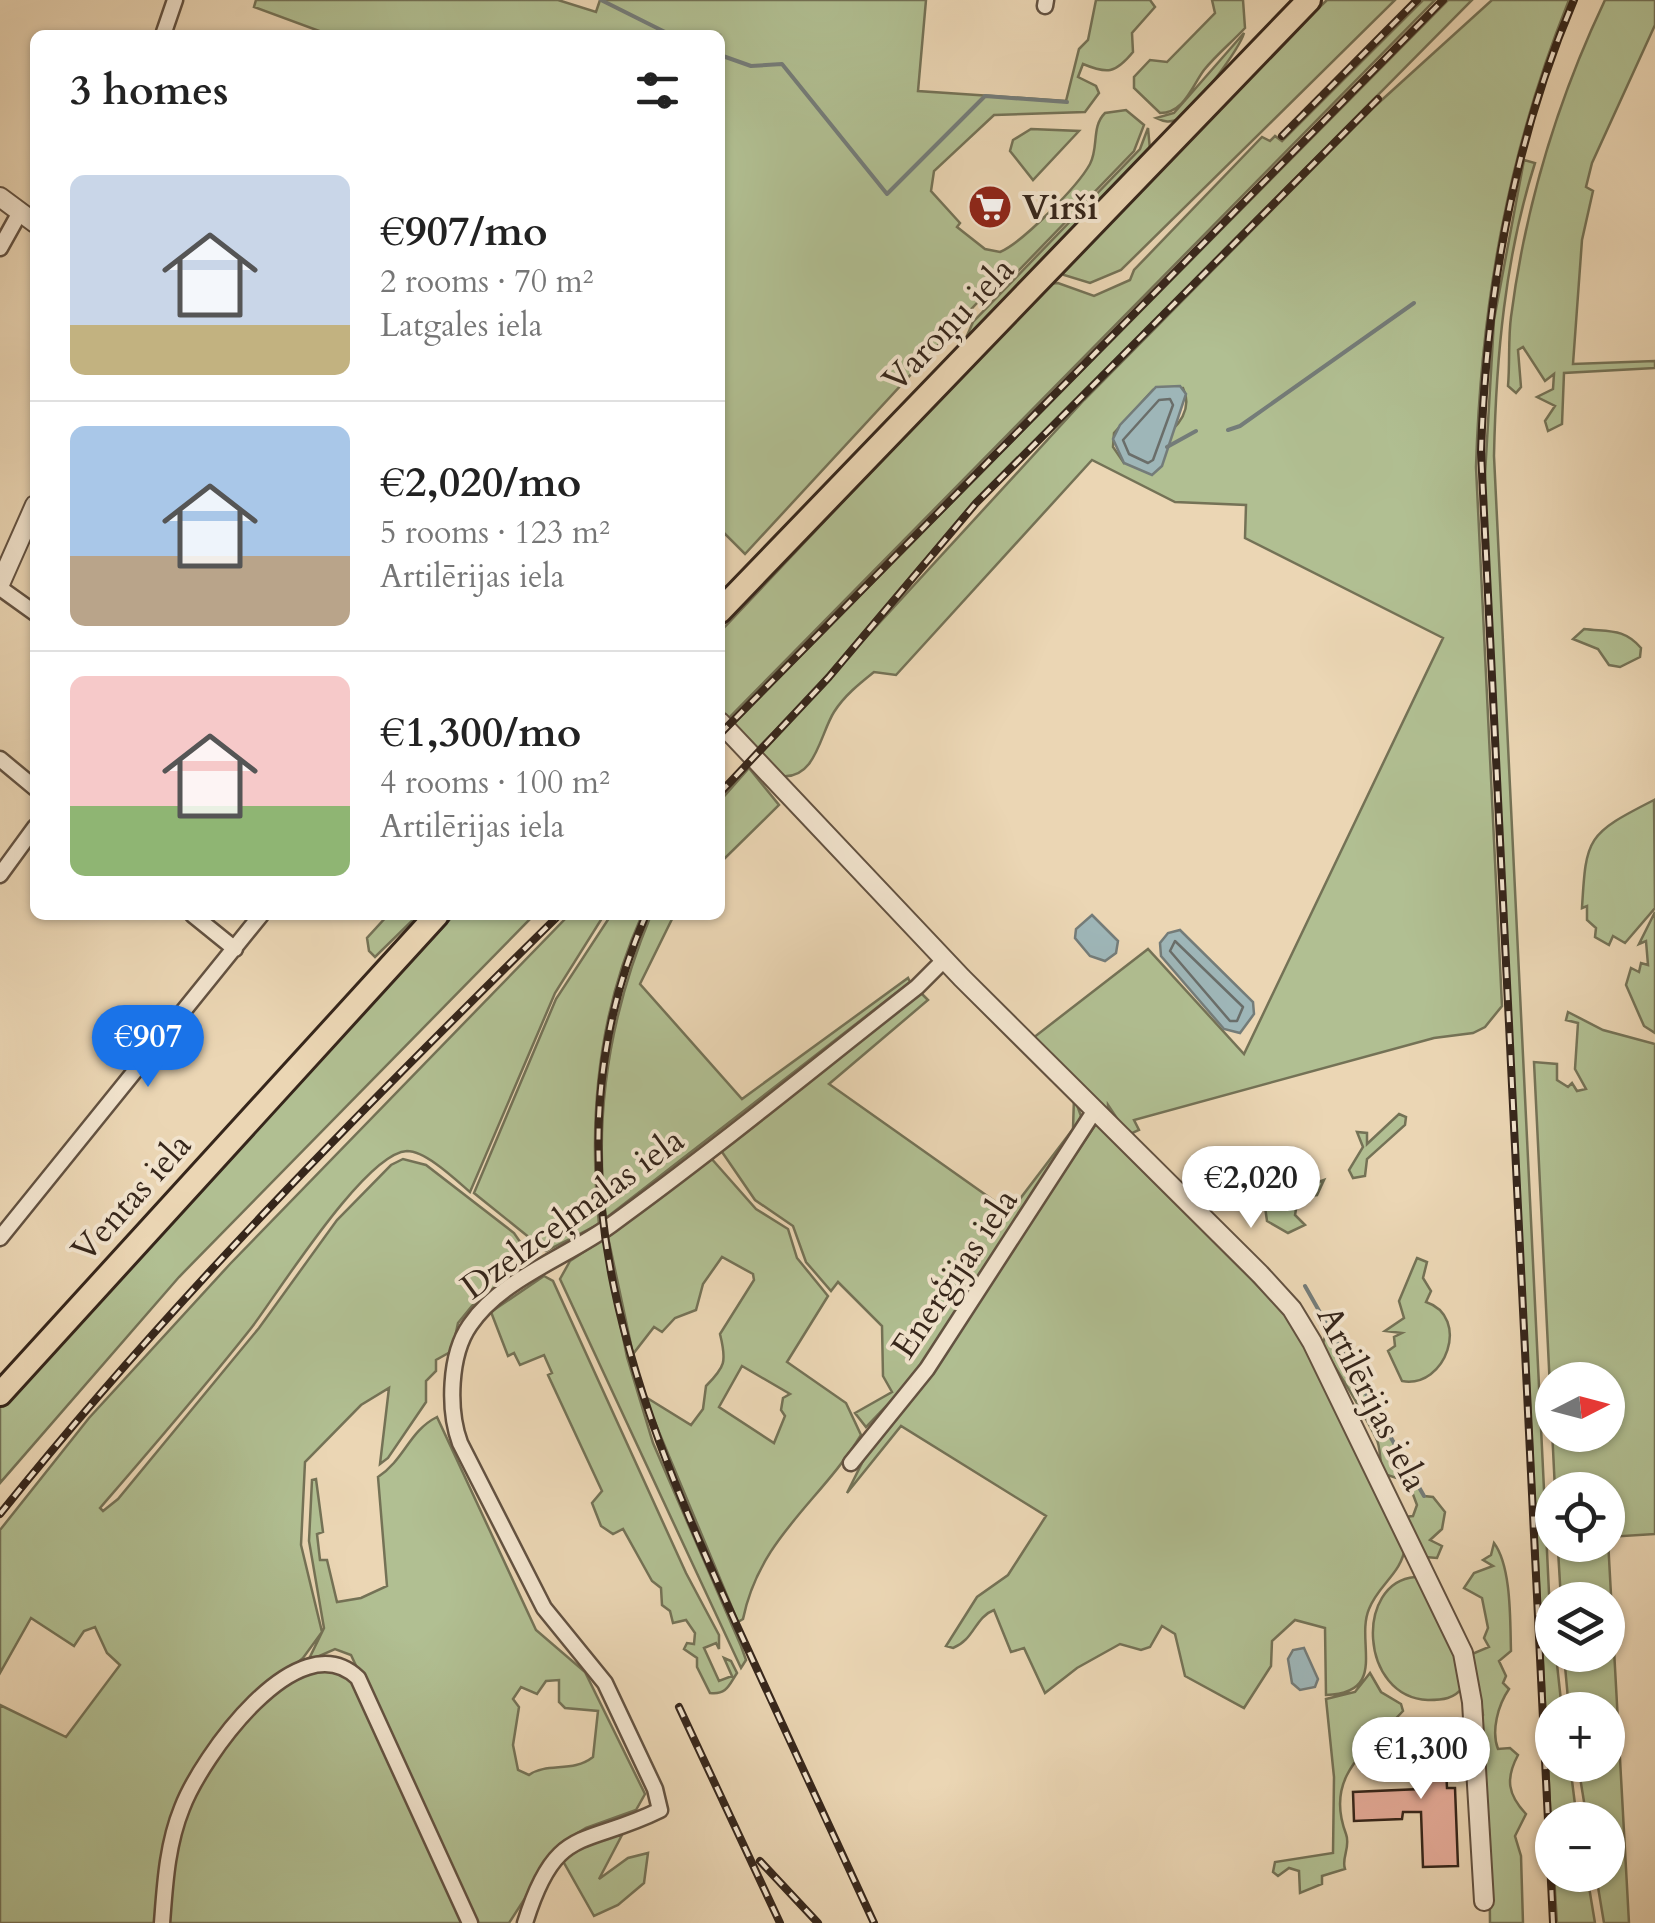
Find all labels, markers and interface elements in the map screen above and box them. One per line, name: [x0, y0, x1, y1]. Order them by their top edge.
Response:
text: 3 homes: [70, 62, 228, 119]
icon: filters: [630, 63, 685, 118]
supermarket icon: Virši: [967, 184, 1013, 230]
place label: Virši: [1022, 184, 1098, 232]
text: €907/mo: [380, 203, 548, 260]
icon: home: [150, 215, 270, 335]
street label: Varoņu iela: [872, 247, 1025, 403]
text: 2 rooms · 70 m²: [380, 260, 593, 304]
text: Latgales iela: [380, 304, 543, 348]
text: €2,020/mo: [380, 454, 581, 511]
icon: home: [150, 466, 270, 586]
text: 5 rooms · 123 m²: [380, 511, 610, 555]
text: Artilērijas iela: [380, 555, 565, 599]
text: €1,300/mo: [380, 704, 581, 761]
icon: home: [150, 716, 270, 836]
text: 4 rooms · 100 m²: [380, 761, 610, 805]
text: Artilērijas iela: [380, 805, 565, 849]
pin: €907: [89, 1005, 207, 1090]
text: €907: [114, 1015, 182, 1059]
street label: Dzelzceļmalas iela: [451, 1117, 694, 1311]
street label: Ventas iela: [61, 1123, 203, 1273]
pin: €2,020: [1170, 1146, 1332, 1231]
text: €2,020: [1204, 1156, 1298, 1200]
street label: Enerģijas iela: [880, 1179, 1029, 1368]
street label: Artilērijas iela: [1305, 1298, 1439, 1499]
north arrow: [1535, 1362, 1625, 1452]
map controls: [1535, 1362, 1625, 1892]
button: locate: [1535, 1472, 1625, 1562]
button: layers: [1535, 1582, 1625, 1672]
button: +: [1535, 1692, 1625, 1782]
pin: €1,300: [1340, 1717, 1502, 1802]
text: €1,300: [1374, 1727, 1468, 1771]
button: −: [1535, 1802, 1625, 1892]

